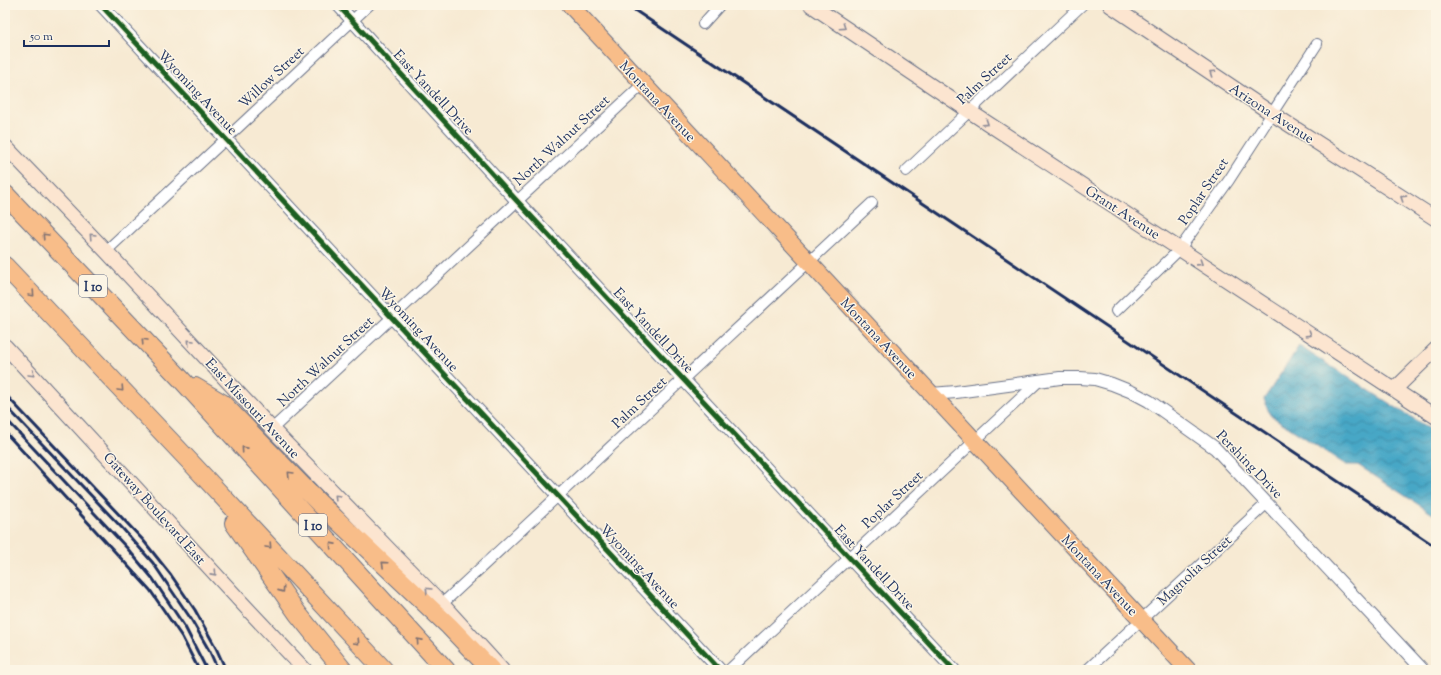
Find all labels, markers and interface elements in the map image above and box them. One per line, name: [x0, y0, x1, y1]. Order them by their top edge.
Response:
scale bar: [24, 22, 109, 48]
one-way arrow: [839, 22, 846, 29]
text: 50 m: [29, 28, 53, 46]
street label: Willow Street: [235, 43, 310, 114]
street label: East Yandell Drive: [388, 46, 478, 141]
street label: Wyoming Avenue: [152, 47, 241, 140]
street label: Palm Street: [953, 49, 1017, 110]
street label: Montana Avenue: [614, 57, 699, 147]
one-way arrow: [1209, 71, 1216, 78]
street label: Arizona Avenue: [1224, 80, 1317, 150]
street label: North Walnut Street: [510, 91, 615, 191]
one-way arrow: [982, 118, 989, 125]
street label: Poplar Street: [1175, 154, 1235, 230]
street label: Grant Avenue: [1080, 182, 1163, 245]
one-way arrow: [1400, 195, 1407, 202]
one-way arrow: [43, 233, 50, 241]
one-way arrow: [89, 233, 96, 241]
one-way arrow: [1196, 258, 1203, 266]
road number: I 10: [79, 275, 107, 297]
street label: Wyoming Avenue: [373, 284, 462, 377]
street label: East Yandell Drive: [608, 284, 698, 379]
one-way arrow: [27, 289, 35, 297]
street label: Montana Avenue: [835, 294, 920, 384]
street label: North Walnut Street: [274, 312, 379, 412]
one-way arrow: [1305, 329, 1312, 336]
one-way arrow: [141, 338, 149, 346]
one-way arrow: [188, 339, 195, 346]
street label: East Missouri Avenue: [200, 355, 303, 464]
one-way arrow: [27, 369, 34, 377]
street label: Palm Street: [608, 373, 672, 434]
one-way arrow: [116, 384, 123, 391]
street label: Pershing Drive: [1211, 427, 1286, 504]
one-way arrow: [242, 446, 249, 454]
street label: Gateway Boulevard East: [98, 449, 210, 570]
street label: Poplar Street: [858, 467, 929, 534]
one-way arrow: [287, 471, 295, 479]
one-way arrow: [334, 494, 342, 502]
road number: I 10: [299, 514, 327, 536]
street label: Wyoming Avenue: [594, 521, 683, 614]
street label: East Yandell Drive: [829, 521, 919, 616]
street label: Montana Avenue: [1056, 531, 1141, 621]
street label: Magnolia Street: [1154, 532, 1237, 611]
one-way arrow: [264, 542, 271, 549]
one-way arrow: [329, 542, 337, 550]
one-way arrow: [381, 561, 389, 569]
one-way arrow: [210, 568, 217, 576]
one-way arrow: [277, 586, 285, 593]
one-way arrow: [425, 587, 433, 595]
one-way arrow: [353, 637, 360, 644]
one-way arrow: [417, 638, 424, 646]

